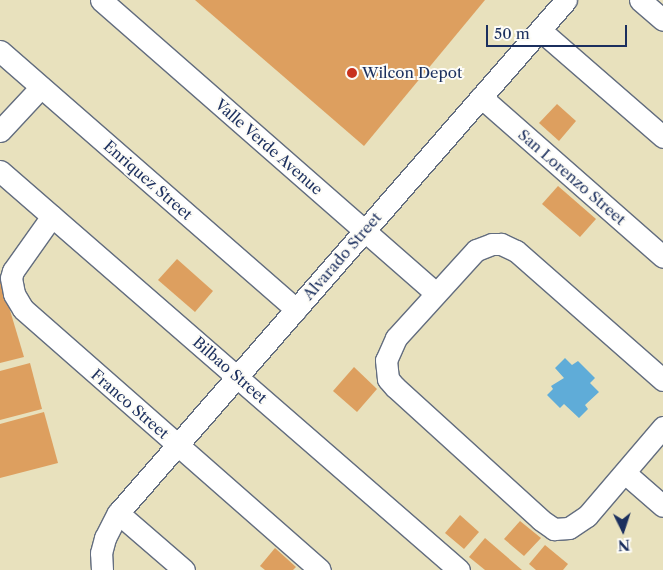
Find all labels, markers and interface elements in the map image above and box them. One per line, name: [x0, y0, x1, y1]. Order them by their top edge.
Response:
scale bar: [488, 15, 629, 47]
text: 50 m: [494, 24, 530, 43]
place label: Wilcon Depot: [362, 64, 462, 82]
marker: Wilcon Depot: [346, 67, 358, 79]
street label: Valle Verde Avenue: [211, 95, 327, 199]
street label: San Lorenzo Street: [515, 125, 629, 229]
street label: Enriquez Street: [100, 137, 196, 223]
street label: Alvarado Street: [299, 209, 385, 303]
street label: Bilbao Street: [189, 333, 271, 407]
street label: Franco Street: [88, 365, 172, 443]
north arrow: [598, 505, 648, 555]
text: N: [617, 536, 631, 554]

